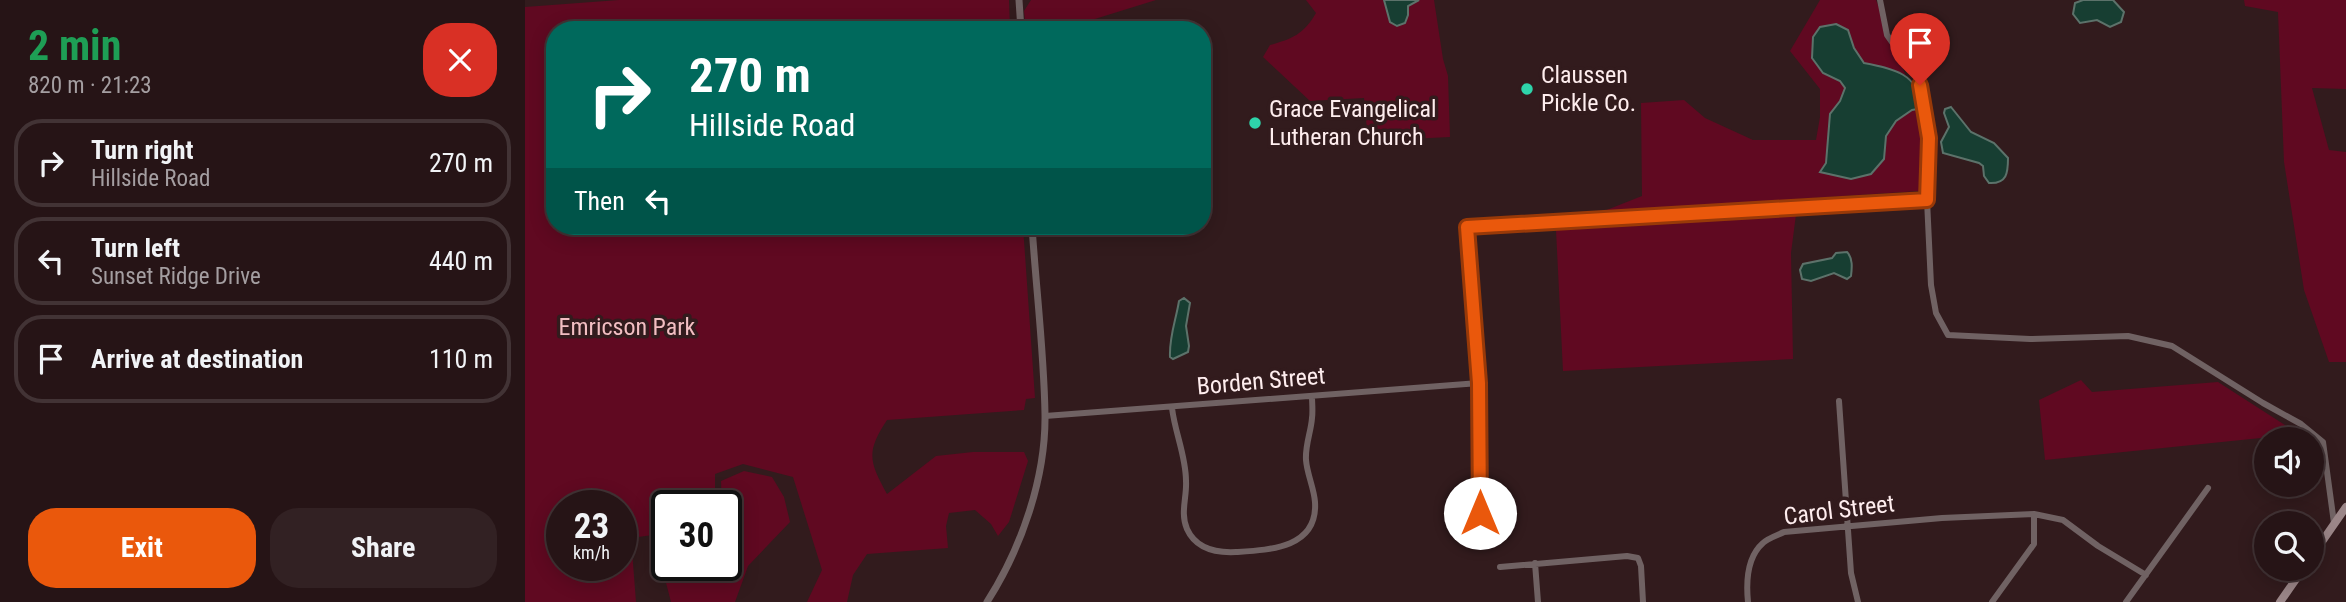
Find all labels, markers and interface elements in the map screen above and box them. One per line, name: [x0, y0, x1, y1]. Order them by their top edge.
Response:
pin: [1890, 13, 1950, 85]
text: 2 min: [28, 21, 121, 70]
button: close: [423, 23, 497, 97]
icon: arrive: [1901, 24, 1939, 62]
text: 270 m: [689, 47, 811, 104]
icon: right: [574, 49, 665, 140]
place label: Claussen Pickle Co.: [1541, 61, 1636, 117]
text: 820 m · 21:23: [28, 72, 152, 99]
marker: Claussen Pickle Co.: [1519, 81, 1535, 97]
place label: Grace Evangelical Lutheran Church: [1269, 95, 1436, 151]
text: Hillside Road: [689, 106, 855, 144]
marker: Grace Evangelical Lutheran Church: [1247, 115, 1263, 131]
text: Turn right: [91, 135, 193, 165]
icon: right: [32, 144, 70, 182]
text: 270 m: [429, 148, 493, 178]
text: Hillside Road: [91, 165, 211, 192]
icon: left: [639, 182, 677, 220]
text: Then: [574, 186, 625, 216]
text: Turn left: [91, 233, 180, 263]
icon: left: [32, 242, 70, 280]
text: 440 m: [429, 246, 493, 276]
text: Sunset Ridge Drive: [91, 263, 261, 290]
park label: Emricson Park: [559, 313, 696, 341]
icon: arrive: [32, 340, 70, 378]
text: Arrive at destination: [91, 344, 303, 374]
text: 110 m: [429, 344, 493, 374]
street label: Borden Street: [1196, 361, 1326, 401]
map controls: [2254, 427, 2324, 581]
button: sound: [2254, 427, 2324, 497]
position arrow: [1443, 476, 1517, 550]
street label: Carol Street: [1782, 489, 1896, 531]
speed limit sign: 30: [651, 490, 742, 581]
text: 23: [574, 506, 609, 547]
button: Exit: [28, 508, 256, 588]
button: Share: [270, 508, 497, 588]
button: search: [2254, 511, 2324, 581]
text: km/h: [573, 542, 610, 563]

